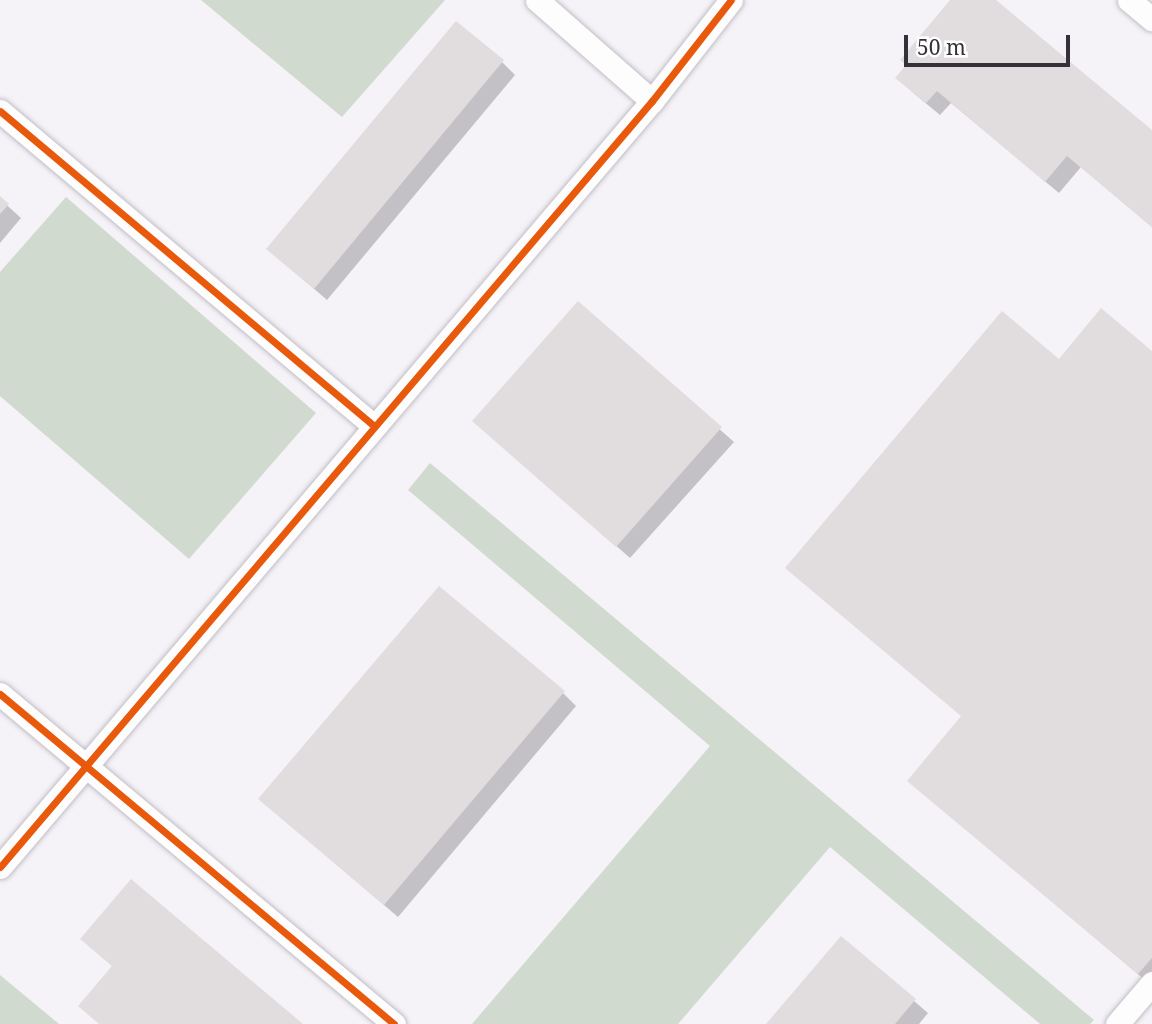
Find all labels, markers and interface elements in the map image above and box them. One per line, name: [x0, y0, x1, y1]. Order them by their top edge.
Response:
scale bar: [907, 21, 1073, 65]
text: 50 m: [917, 33, 966, 61]

